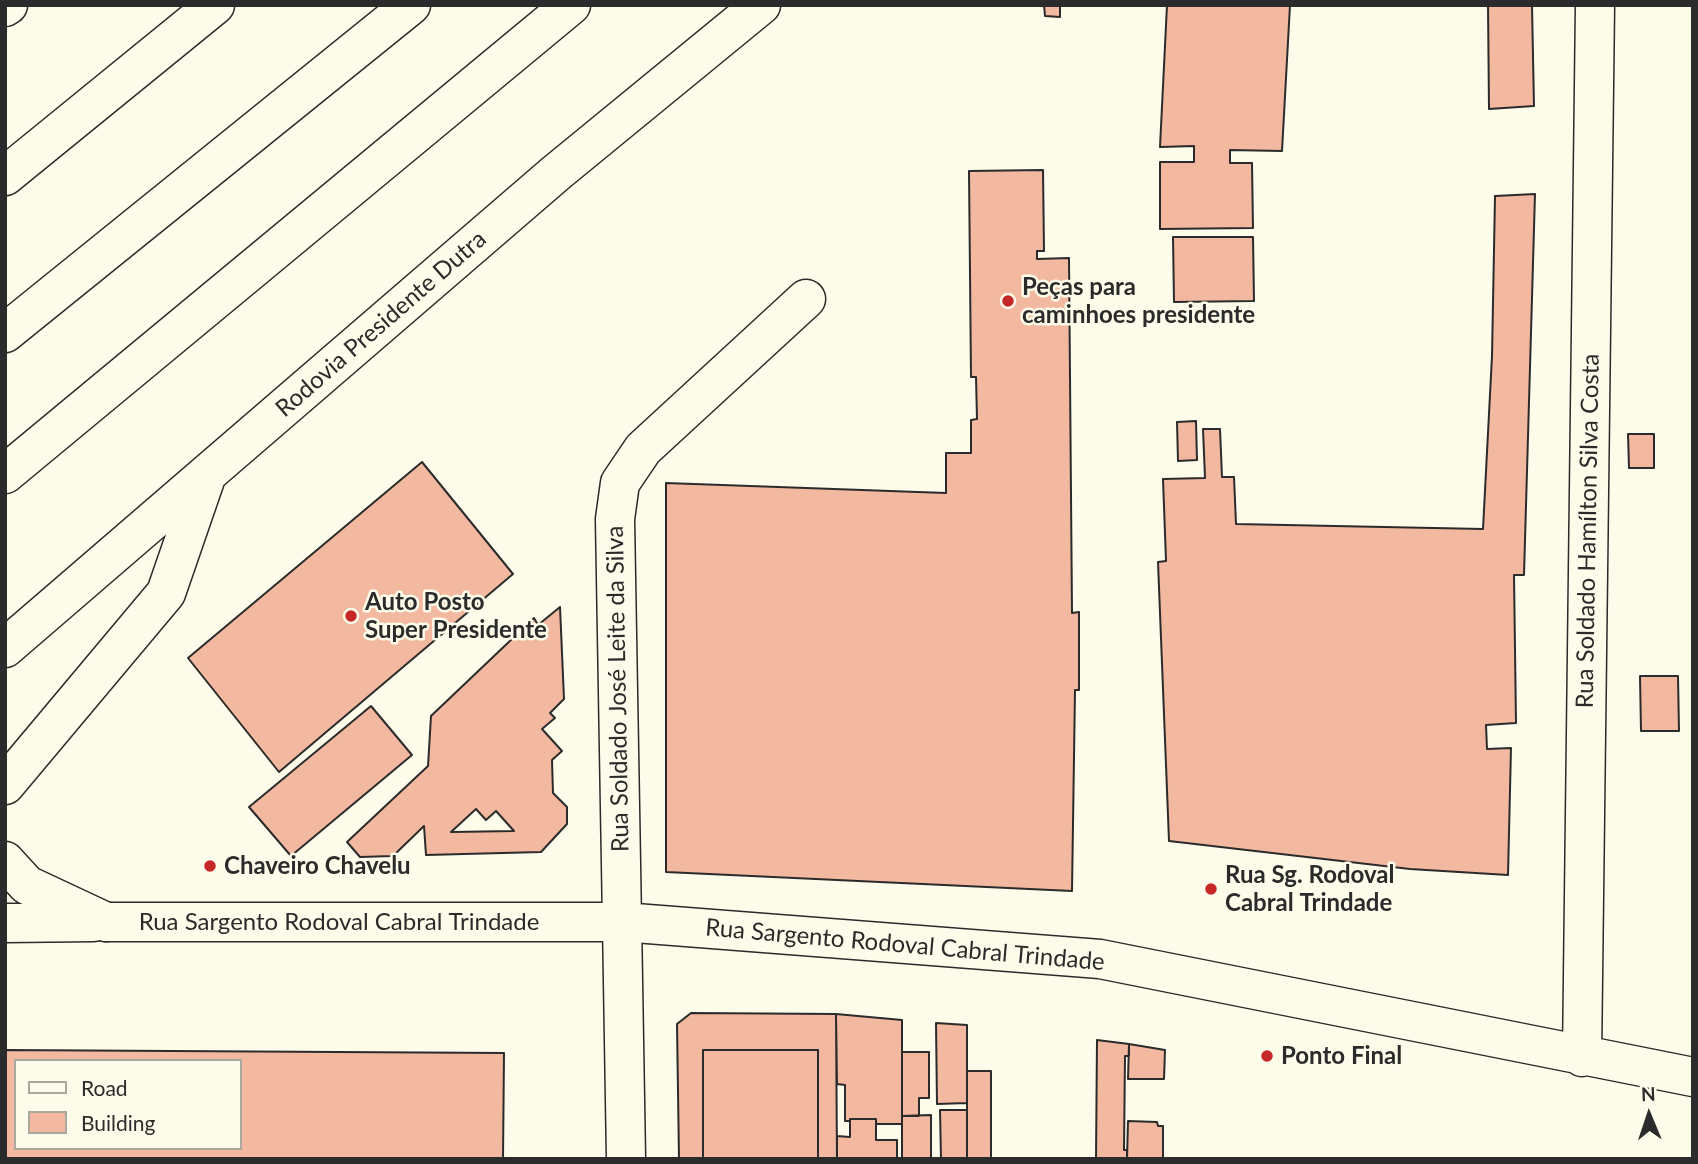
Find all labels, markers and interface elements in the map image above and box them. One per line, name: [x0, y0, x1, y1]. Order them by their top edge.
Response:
street label: Rodovia Presidente Dutra: [270, 225, 492, 423]
place label: Peças para caminhoes presidente: [1022, 273, 1255, 329]
marker: Peças para caminhoes presidente: [1000, 293, 1016, 309]
street label: Rua Soldado Hamílton Silva Costa: [1571, 353, 1605, 709]
street label: Rua Soldado José Leite da Silva: [601, 526, 635, 852]
place label: Auto Posto Super Presidente: [365, 588, 547, 644]
marker: Auto Posto Super Presidente: [343, 608, 359, 624]
place label: Chaveiro Chavelu: [224, 852, 411, 880]
marker: Chaveiro Chavelu: [202, 858, 218, 874]
place label: Rua Sg. Rodoval Cabral Trindade: [1225, 861, 1394, 917]
marker: Rua Sg. Rodoval Cabral Trindade: [1203, 881, 1219, 897]
street label: Rua Sargento Rodoval Cabral Trindade: [139, 908, 539, 936]
street label: Rua Sargento Rodoval Cabral Trindade: [704, 913, 1106, 977]
place label: Ponto Final: [1281, 1042, 1402, 1070]
marker: Ponto Final: [1259, 1048, 1275, 1064]
legend: [14, 1059, 242, 1150]
text: Road: [81, 1075, 128, 1100]
north arrow: [1614, 1080, 1684, 1150]
text: N: [1641, 1082, 1656, 1105]
text: Building: [81, 1110, 156, 1135]

